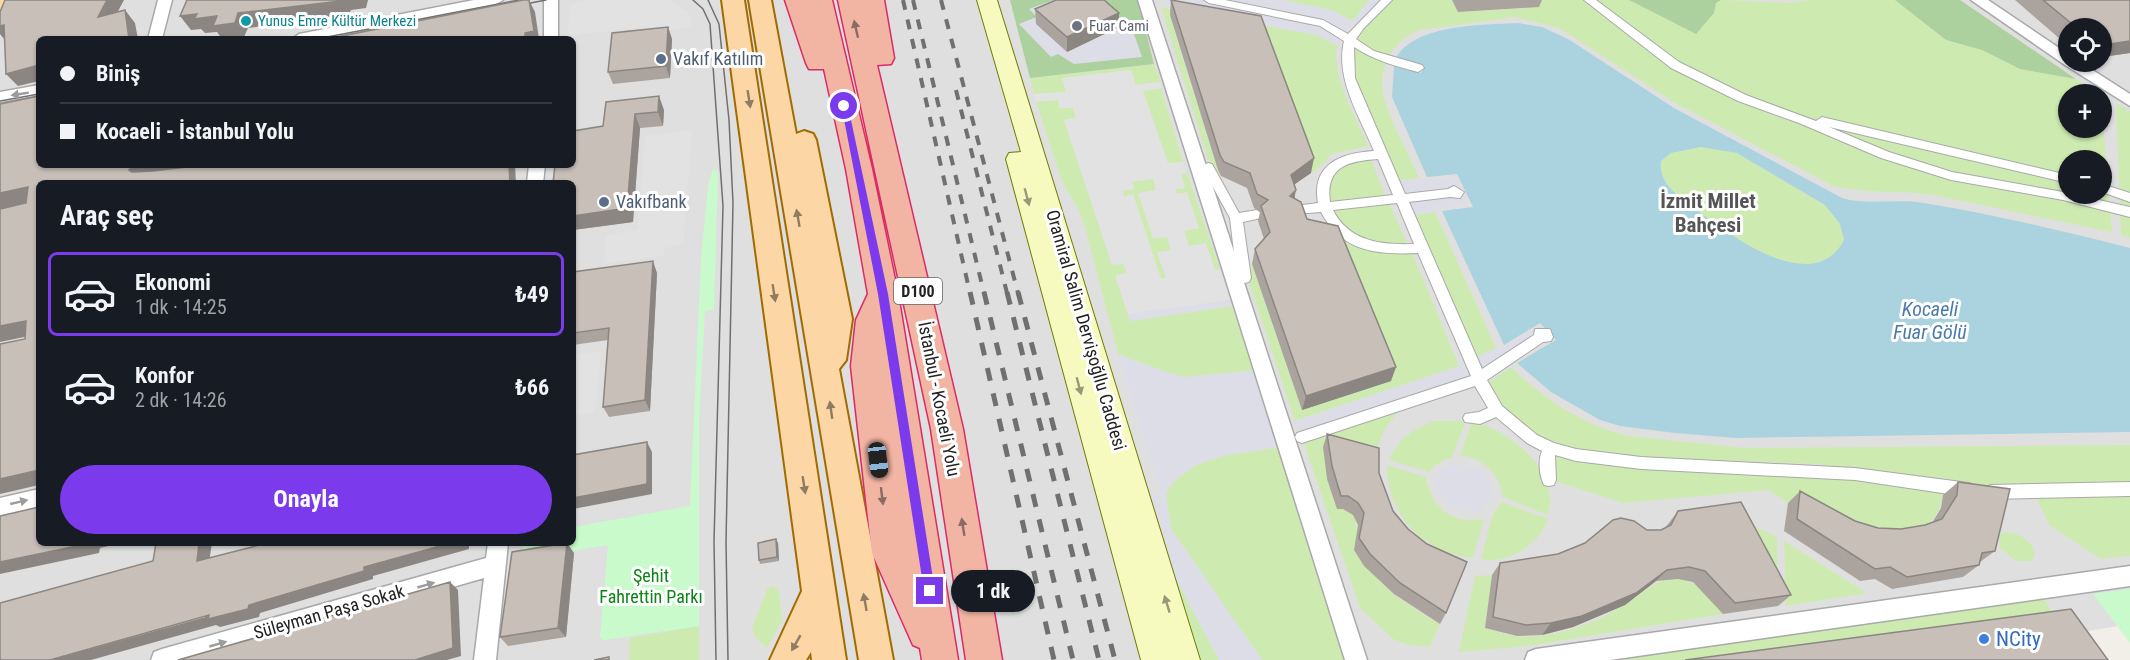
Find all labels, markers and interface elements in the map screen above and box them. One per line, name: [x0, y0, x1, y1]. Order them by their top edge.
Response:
place label: Yunus Emre Kültür Merkezi: [258, 12, 416, 30]
marker: Yunus Emre Kültür Merkezi: [239, 14, 253, 28]
place label: Fuar Cami: [1089, 17, 1149, 35]
map controls: [2058, 18, 2112, 204]
button: locate: [2058, 18, 2112, 72]
marker: Fuar Cami: [1070, 19, 1084, 33]
one-way arrow: [851, 20, 861, 38]
place label: Vakıf Katılım: [673, 48, 763, 69]
marker: Vakıf Katılım: [654, 52, 668, 66]
text: Biniş: [96, 61, 140, 86]
button: +: [2058, 84, 2112, 138]
one-way arrow: [10, 90, 29, 99]
one-way arrow: [744, 90, 753, 109]
route start: [830, 92, 857, 119]
text: Kocaeli - İstanbul Yolu: [96, 119, 294, 144]
button: −: [2058, 150, 2112, 204]
one-way arrow: [1023, 188, 1033, 207]
district label: İzmit Millet Bahçesi: [1660, 189, 1756, 237]
place label: Vakıfbank: [616, 191, 687, 212]
marker: Vakıfbank: [597, 195, 611, 209]
text: Araç seç: [60, 200, 154, 232]
street label: Oramiral Salim Dervişoğllu Caddesi: [1042, 207, 1131, 452]
one-way arrow: [793, 209, 802, 228]
icon: car: [63, 267, 117, 321]
text: Ekonomi: [135, 270, 211, 295]
road number: D100: [894, 278, 942, 304]
text: ₺49: [515, 282, 549, 307]
one-way arrow: [770, 283, 779, 302]
text: 1 dk · 14:25: [135, 295, 227, 319]
water label: Kocaeli Fuar Gölü: [1893, 297, 1967, 344]
street label: İstanbul - Kocaeli Yolu: [914, 320, 965, 478]
icon: car: [63, 360, 117, 414]
text: Konfor: [135, 363, 194, 388]
text: ₺66: [515, 375, 549, 400]
one-way arrow: [1075, 377, 1084, 395]
text: 2 dk · 14:26: [135, 388, 227, 412]
one-way arrow: [827, 401, 836, 420]
car: [867, 441, 889, 479]
button: Onayla: [60, 465, 552, 534]
one-way arrow: [800, 476, 809, 495]
one-way arrow: [877, 487, 887, 506]
one-way arrow: [10, 497, 29, 507]
one-way arrow: [958, 518, 967, 537]
park label: Şehit Fahrettin Parkı: [599, 565, 703, 607]
callout: 1 dk: [951, 570, 1035, 612]
route end: [916, 577, 943, 604]
text: 1 dk: [976, 579, 1010, 603]
street label: Süleyman Paşa Sokak: [251, 580, 407, 643]
one-way arrow: [417, 580, 435, 589]
one-way arrow: [860, 593, 869, 612]
one-way arrow: [1162, 595, 1171, 613]
place label: NCity: [1996, 627, 2041, 651]
marker: NCity: [1977, 632, 1991, 646]
one-way arrow: [791, 635, 801, 652]
one-way arrow: [209, 639, 227, 648]

